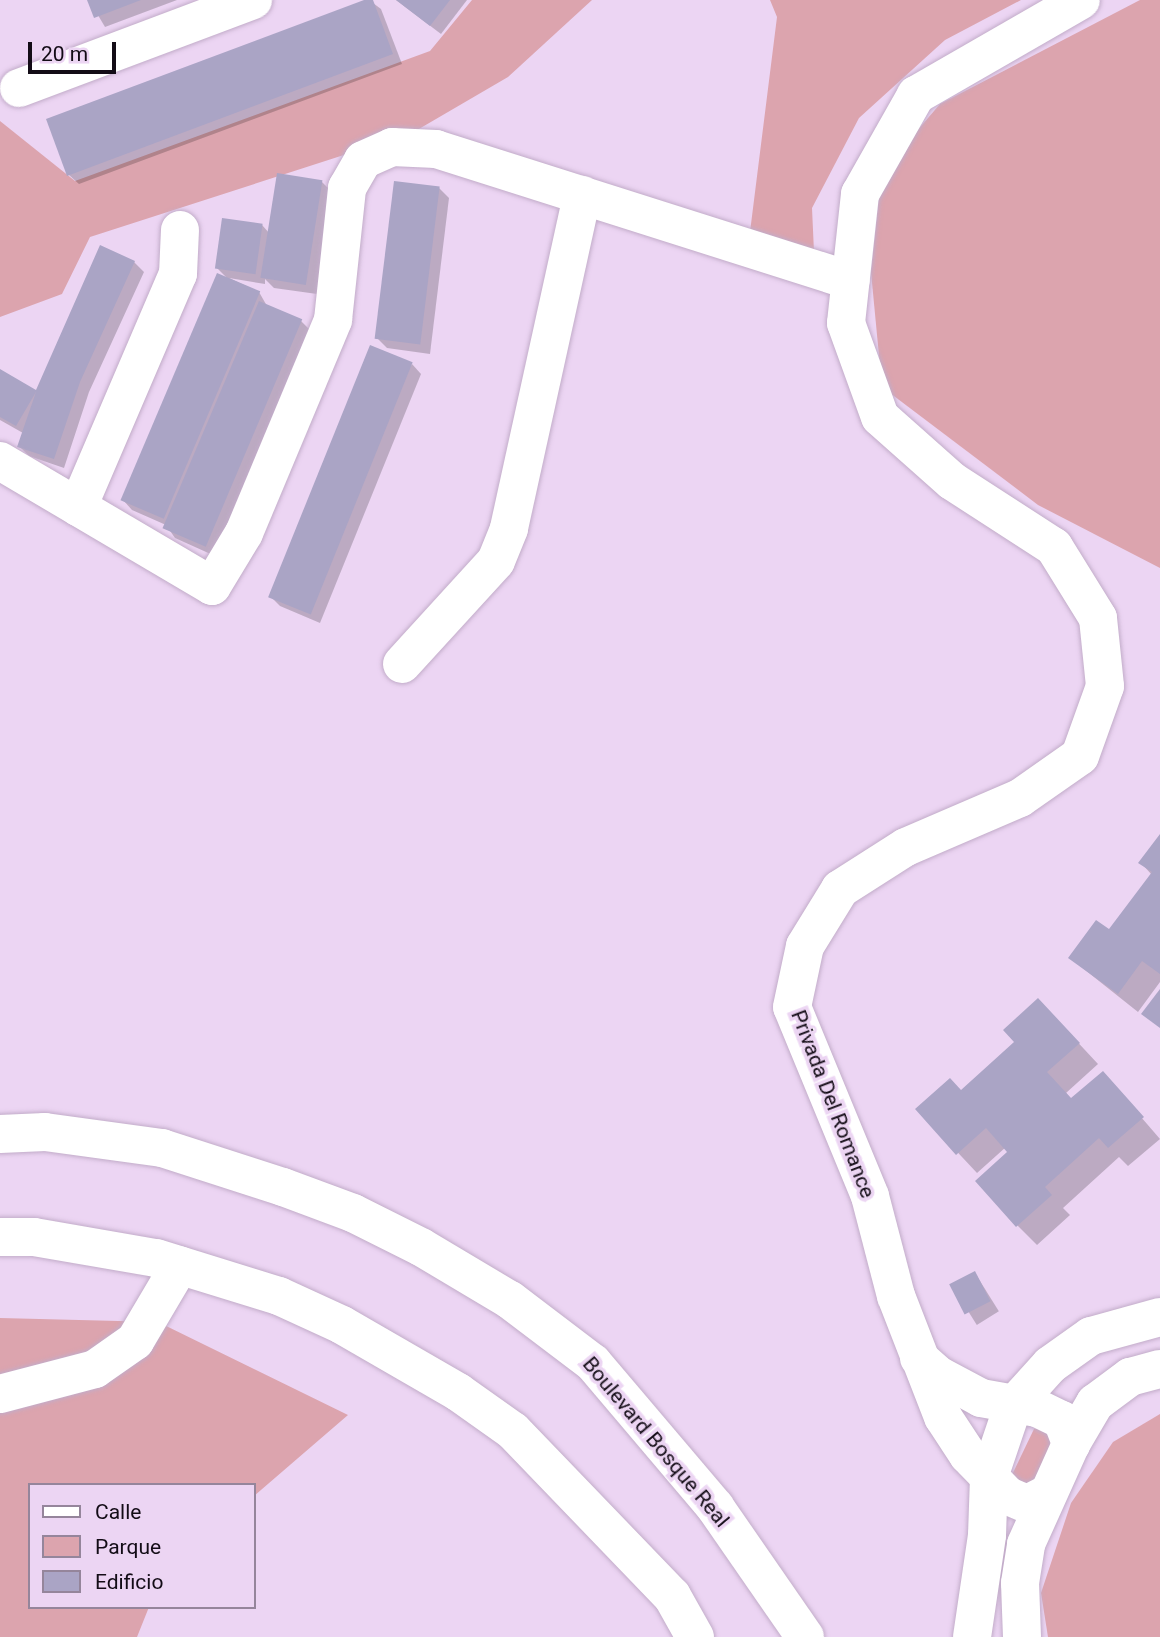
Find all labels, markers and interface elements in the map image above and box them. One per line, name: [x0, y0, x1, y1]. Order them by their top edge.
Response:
scale bar: [32, 28, 119, 72]
text: 20 m: [41, 42, 88, 66]
street label: Privada Del Romance: [786, 1007, 880, 1201]
street label: Boulevard Bosque Real: [577, 1352, 735, 1532]
legend: [28, 1483, 256, 1609]
text: Calle: [95, 1500, 141, 1524]
text: Parque: [95, 1535, 161, 1559]
text: Edificio: [95, 1570, 163, 1594]

